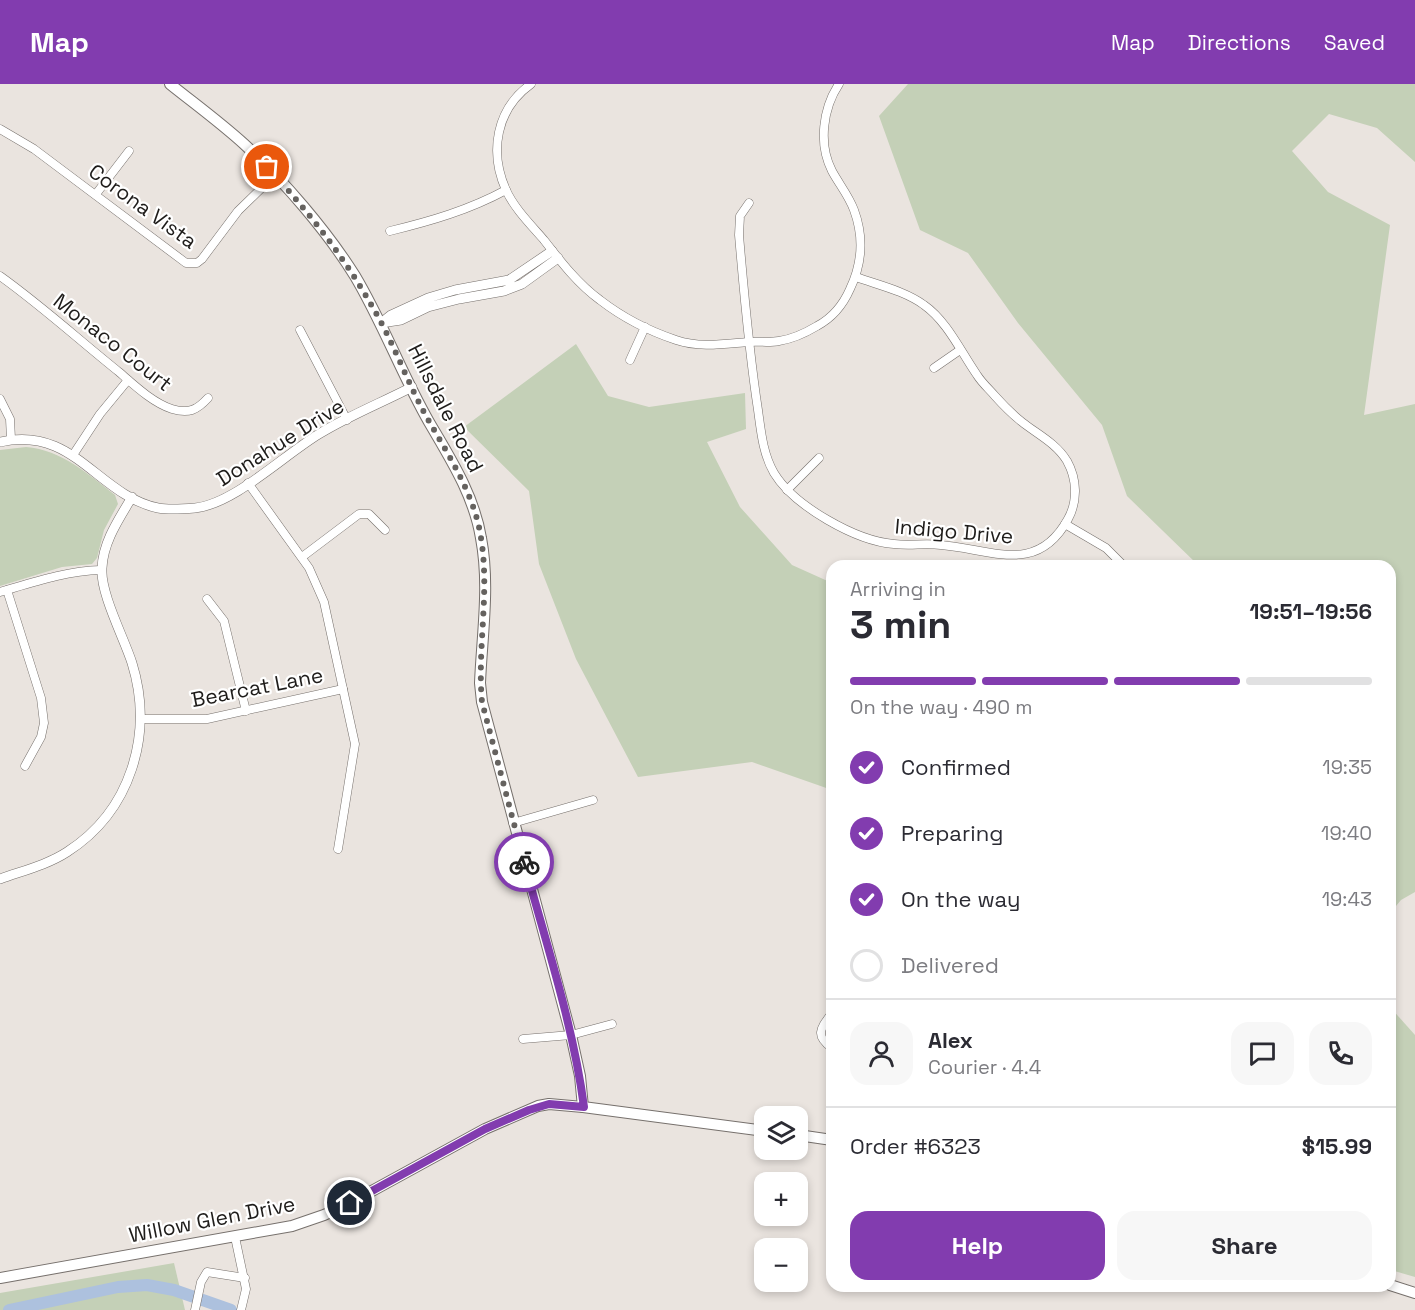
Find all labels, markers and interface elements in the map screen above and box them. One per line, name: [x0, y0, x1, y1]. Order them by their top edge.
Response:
text: Map: [30, 24, 89, 60]
text: Map: [1111, 29, 1155, 56]
text: Directions: [1188, 29, 1291, 56]
text: Saved: [1324, 29, 1385, 56]
pin: [241, 141, 292, 192]
icon: bag: [250, 150, 283, 183]
street label: Corona Vista: [83, 158, 203, 254]
street label: Monaco Court: [48, 287, 178, 397]
street label: Hillsdale Road: [402, 339, 490, 477]
street label: Donahue Drive: [211, 392, 349, 492]
street label: Indigo Drive: [894, 512, 1014, 550]
text: Arriving in: [850, 576, 946, 602]
text: 19:51–19:56: [1249, 597, 1372, 625]
text: 3 min: [850, 600, 951, 649]
street label: Bearcat Lane: [189, 661, 325, 713]
text: On the way · 490 m: [850, 694, 1032, 720]
icon: check: [850, 751, 883, 784]
text: Confirmed: [901, 753, 1011, 781]
text: 19:35: [1322, 754, 1372, 780]
icon: check: [850, 817, 883, 850]
text: Preparing: [901, 819, 1003, 847]
text: 19:40: [1321, 820, 1372, 846]
courier: [494, 832, 554, 892]
icon: bike: [508, 846, 541, 879]
icon: check: [850, 883, 883, 916]
text: On the way: [901, 885, 1020, 913]
text: 19:43: [1322, 886, 1372, 912]
text: Delivered: [901, 951, 999, 979]
button: person: [850, 1022, 913, 1085]
button: chat: [1231, 1022, 1294, 1085]
button: phone: [1309, 1022, 1372, 1085]
text: Alex: [928, 1026, 973, 1054]
text: Courier · 4.4: [928, 1054, 1041, 1080]
map controls: [754, 1106, 808, 1292]
button: layers: [754, 1106, 808, 1160]
text: Order #6323: [850, 1132, 981, 1160]
text: $15.99: [1302, 1132, 1372, 1160]
button: +: [754, 1172, 808, 1226]
pin: [324, 1177, 375, 1228]
icon: home: [333, 1186, 366, 1219]
street label: Willow Glen Drive: [127, 1190, 297, 1248]
button: Help: [850, 1211, 1105, 1280]
button: Share: [1117, 1211, 1372, 1280]
button: −: [754, 1238, 808, 1292]

